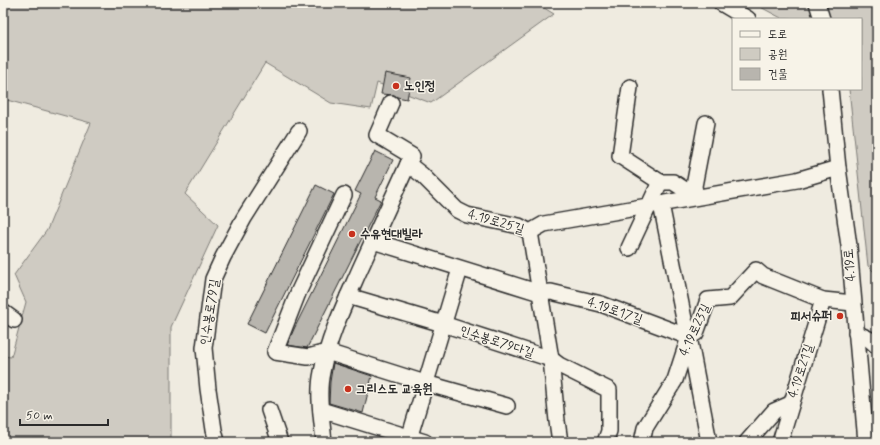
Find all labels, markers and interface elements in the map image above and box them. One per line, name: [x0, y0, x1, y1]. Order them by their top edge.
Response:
legend: [732, 18, 862, 90]
text: 도로: [768, 27, 787, 43]
text: 공원: [768, 47, 787, 63]
text: 건물: [768, 67, 788, 83]
place label: 노인정: [404, 78, 435, 95]
marker: 노인정: [391, 81, 401, 91]
street label: 4.19로25길: [466, 206, 526, 238]
place label: 수유현대빌라: [360, 226, 423, 243]
marker: 수유현대빌라: [347, 229, 357, 239]
street label: 4.19로: [840, 248, 860, 282]
street label: 인수봉로79길: [196, 278, 224, 346]
street label: 4.19로17길: [585, 294, 645, 328]
street label: 4.19로23길: [676, 301, 714, 359]
place label: 피서슈퍼: [790, 308, 832, 325]
marker: 피서슈퍼: [835, 311, 845, 321]
street label: 인수봉로79다길: [458, 322, 536, 362]
street label: 4.19로21길: [784, 342, 818, 400]
place label: 그리스도 교육원: [356, 381, 433, 398]
marker: 그리스도 교육원: [343, 384, 353, 394]
scale bar: [20, 401, 108, 427]
text: 50 m: [26, 408, 53, 424]

